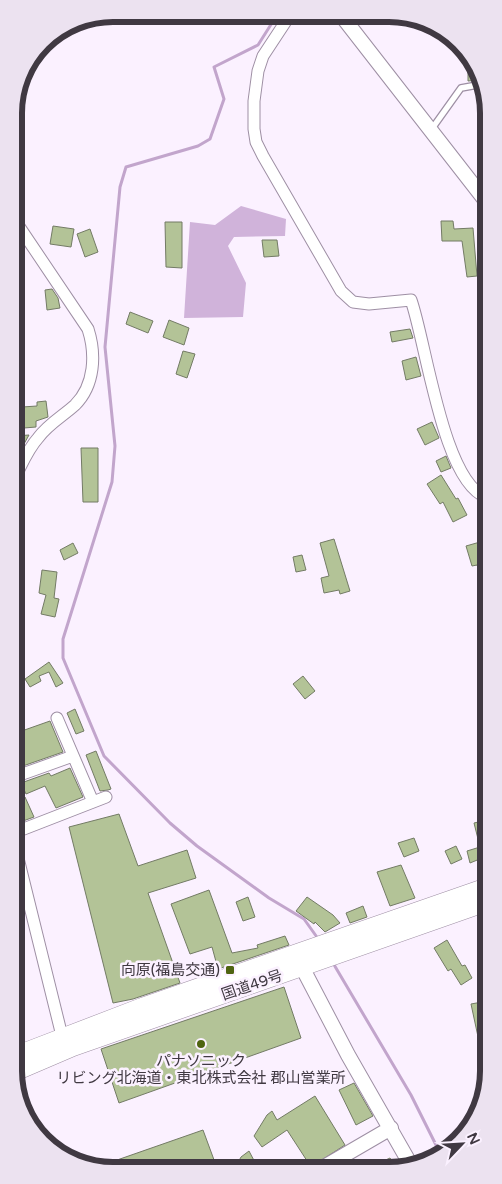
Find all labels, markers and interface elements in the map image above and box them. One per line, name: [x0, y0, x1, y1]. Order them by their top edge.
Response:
place label: 向原(福島交通): [121, 961, 220, 979]
marker: 向原(福島交通): [224, 964, 236, 976]
street label: 国道49号: [219, 966, 285, 1004]
marker: パナソニック リビング北海道・東北株式会社 郡山営業所: [195, 1038, 207, 1050]
place label: パナソニック リビング北海道・東北株式会社 郡山営業所: [57, 1052, 345, 1087]
north arrow: [437, 1119, 487, 1169]
text: N: [463, 1130, 483, 1147]

